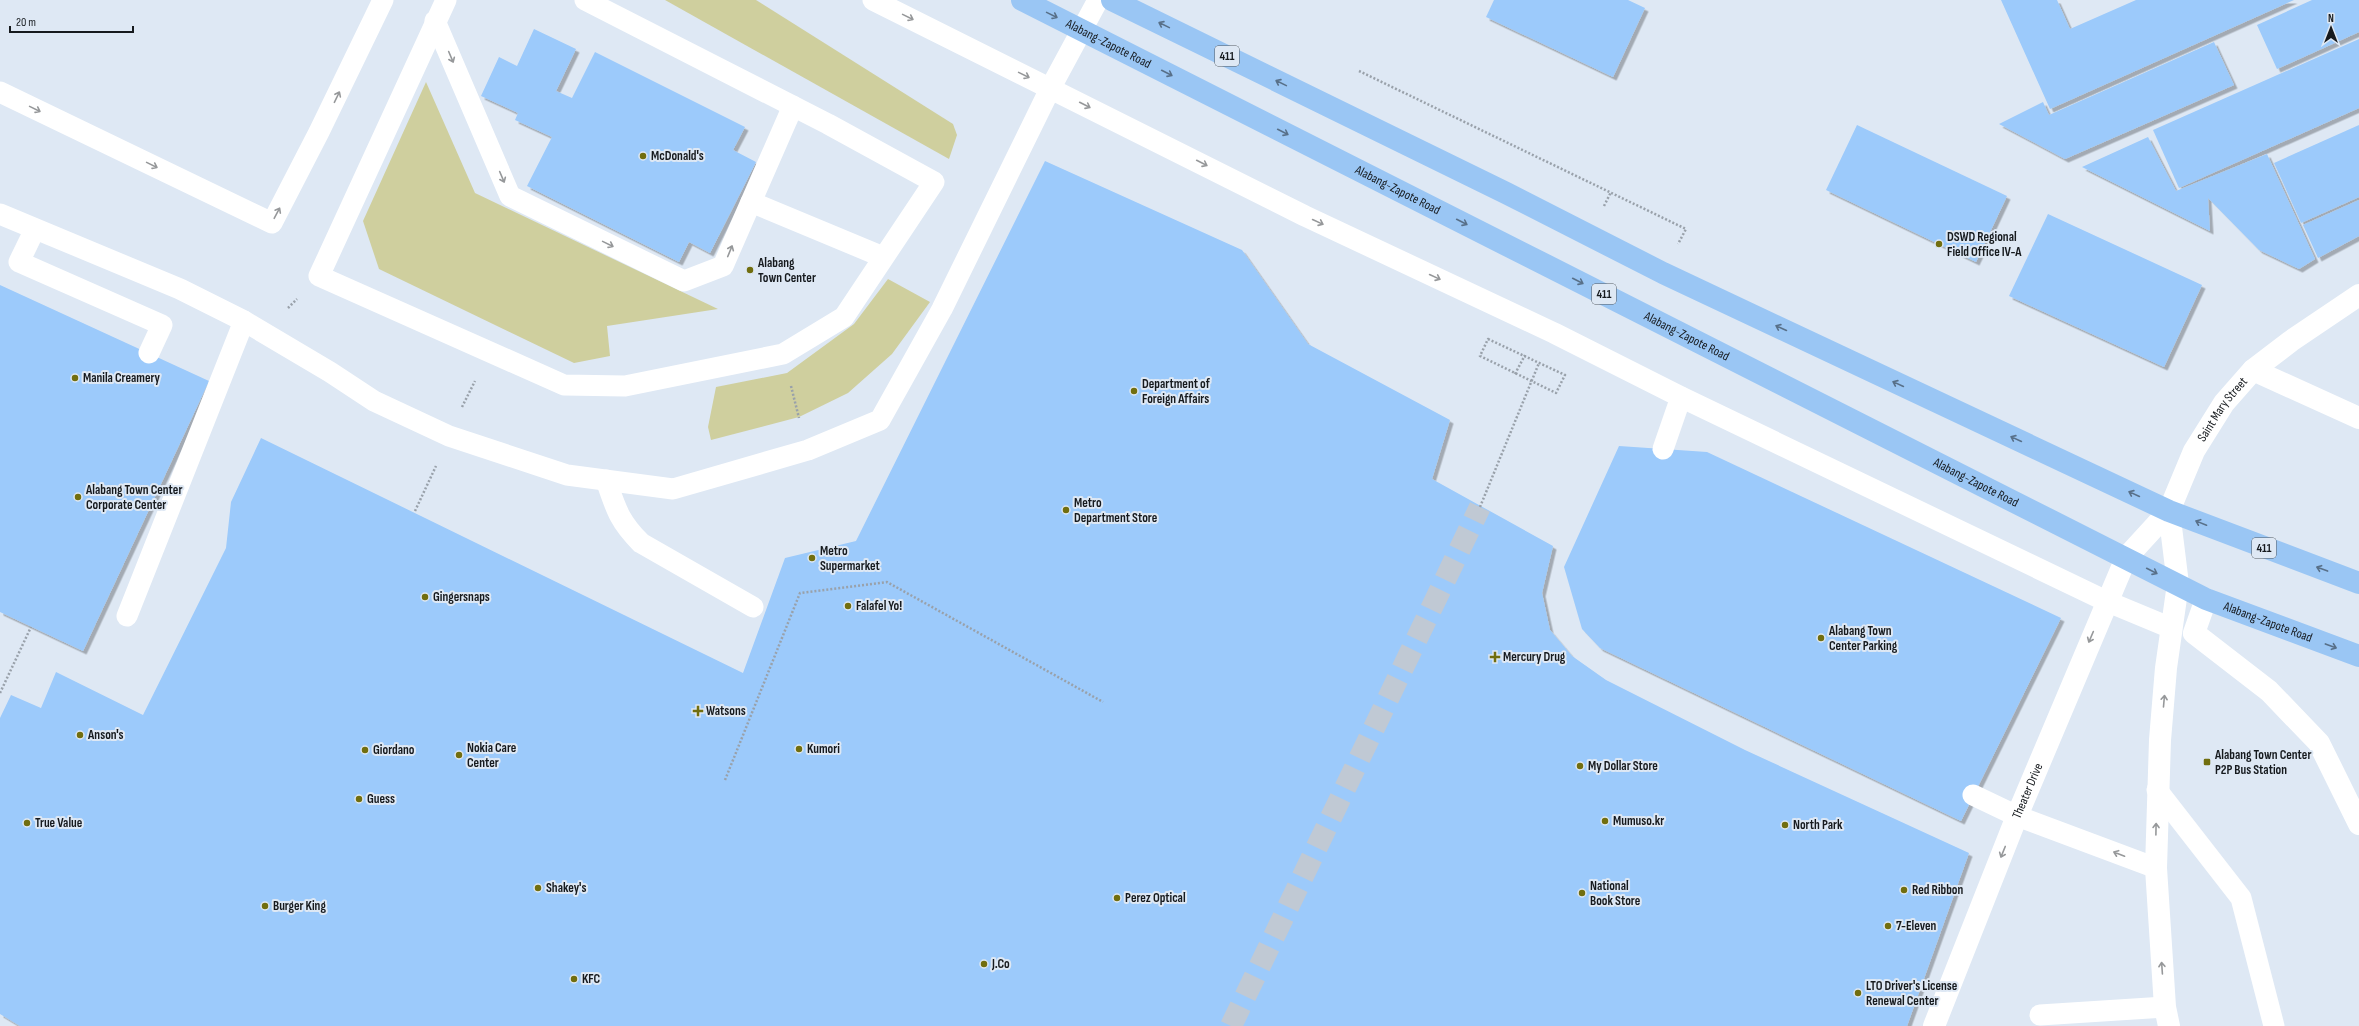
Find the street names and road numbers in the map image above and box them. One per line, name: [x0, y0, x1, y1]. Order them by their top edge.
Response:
street label: Alabang-Zapote Road: [1062, 15, 1154, 72]
road number: 411: [1215, 46, 1239, 66]
street label: Alabang-Zapote Road: [1351, 161, 1443, 218]
road number: 411: [1592, 284, 1616, 304]
street label: Alabang-Zapote Road: [1641, 308, 1732, 365]
street label: Saint Mary Street: [2194, 374, 2251, 445]
street label: Alabang-Zapote Road: [1930, 454, 2021, 511]
road number: 411: [2252, 538, 2276, 558]
street label: Alabang-Zapote Road: [2220, 598, 2315, 646]
street label: Theater Drive: [2009, 761, 2046, 821]

